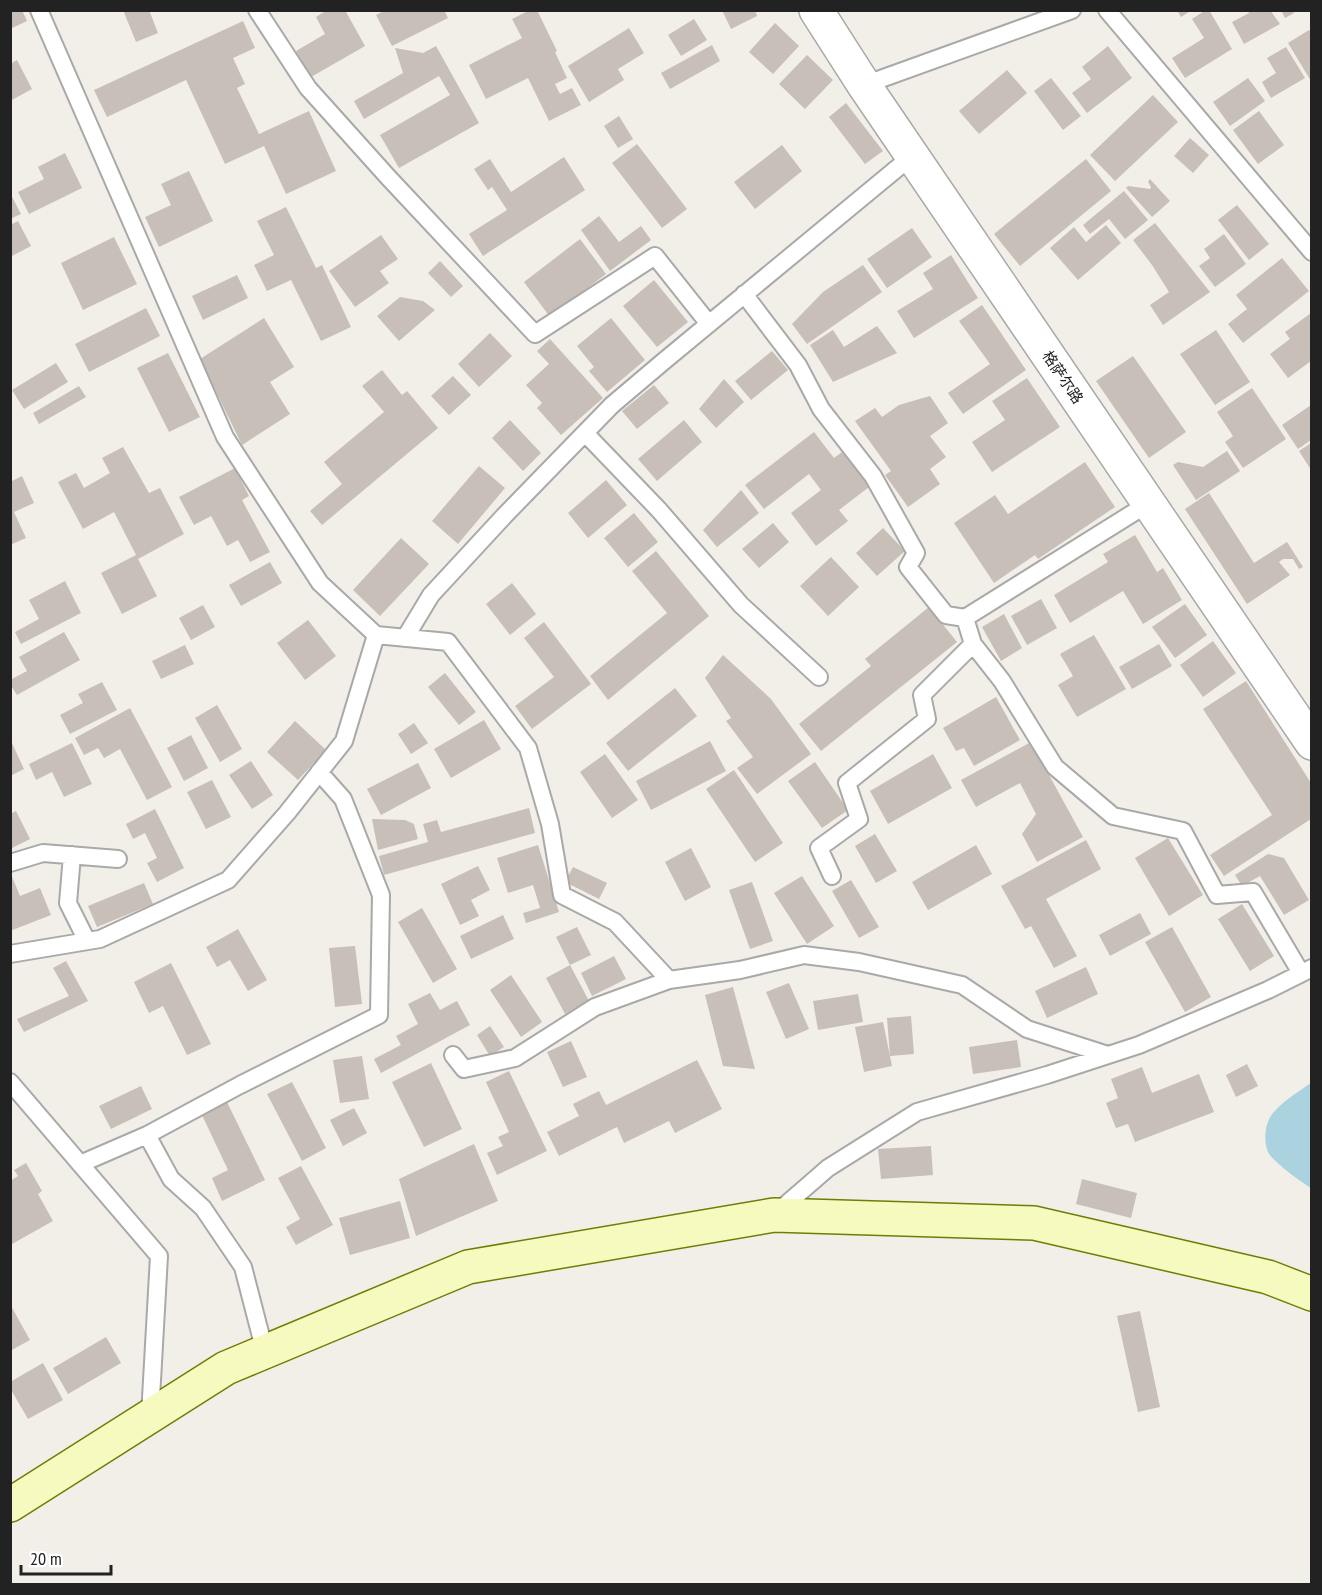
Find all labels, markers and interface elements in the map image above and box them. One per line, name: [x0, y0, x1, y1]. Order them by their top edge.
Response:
street label: 格萨尔路: [1038, 347, 1088, 407]
scale bar: [21, 1538, 111, 1576]
text: 20 m: [30, 1547, 62, 1570]

